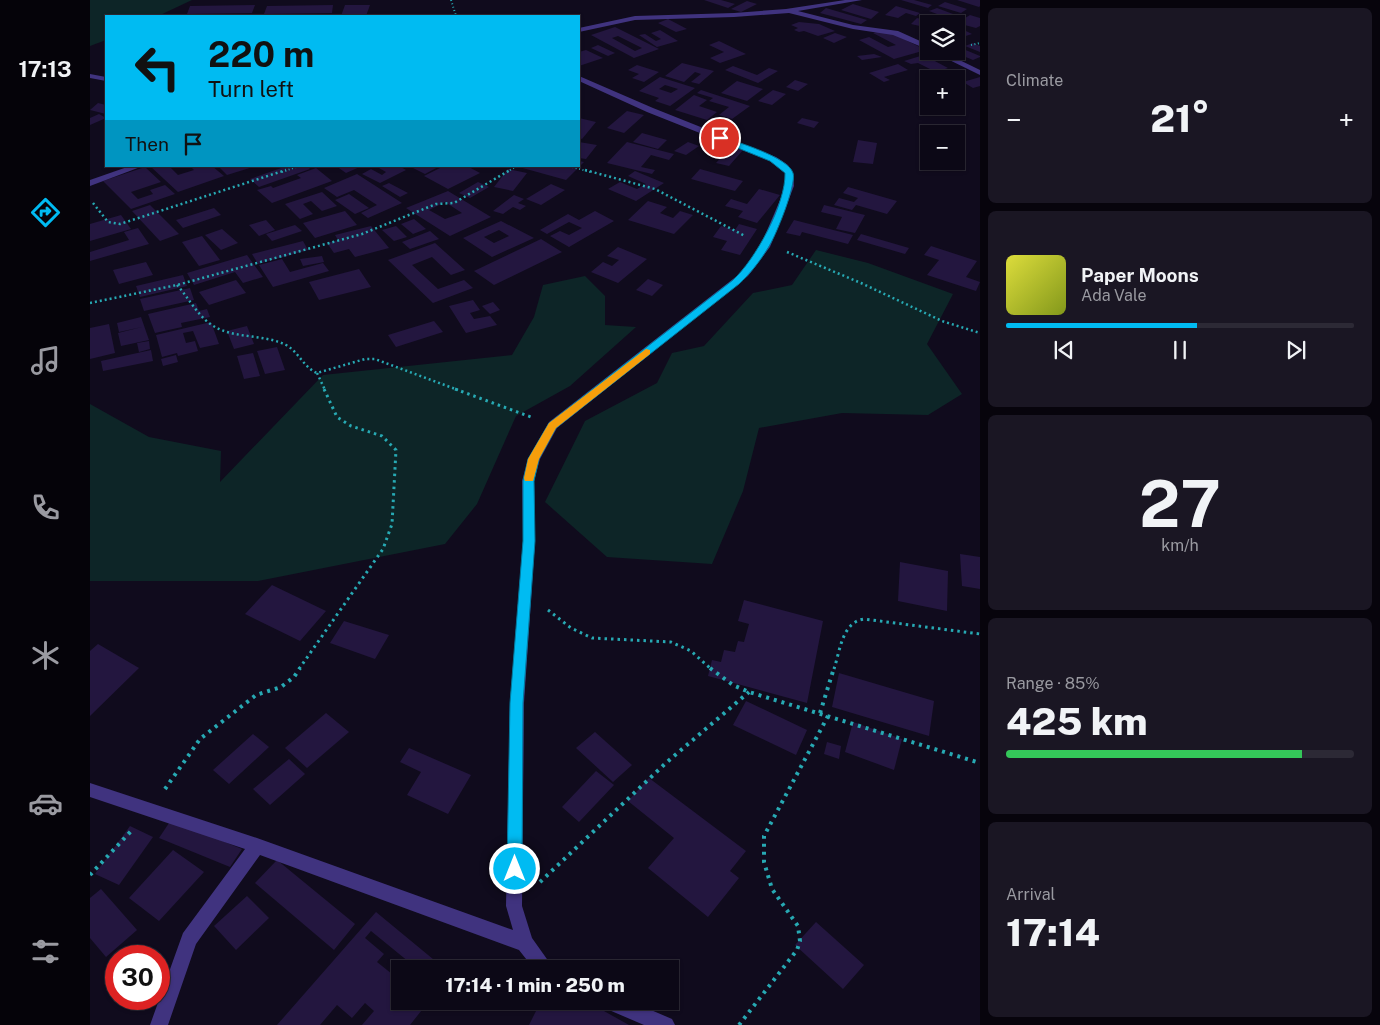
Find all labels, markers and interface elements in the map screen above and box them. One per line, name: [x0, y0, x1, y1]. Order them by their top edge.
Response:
map controls: [920, 15, 965, 170]
button: layers: [920, 15, 965, 60]
text: 220 m: [208, 34, 314, 75]
icon: left: [125, 35, 190, 100]
text: 17:13: [18, 56, 72, 82]
button: +: [920, 70, 965, 115]
text: Climate: [1006, 71, 1063, 90]
text: Turn left: [208, 76, 294, 102]
text: 21°: [1150, 96, 1210, 141]
text: −: [1006, 103, 1022, 136]
text: +: [1338, 103, 1354, 136]
pin: [699, 117, 741, 159]
icon: arrive: [706, 124, 734, 152]
button: −: [920, 125, 965, 170]
icon: arrive: [179, 130, 207, 158]
text: Then: [125, 133, 169, 155]
icon: directions: [28, 195, 63, 230]
text: Paper Moons: [1081, 264, 1199, 286]
text: Ada Vale: [1081, 286, 1146, 305]
icon: previous: [1050, 336, 1078, 364]
icon: pause: [1166, 336, 1194, 364]
icon: next: [1282, 336, 1310, 364]
icon: music: [28, 343, 63, 378]
text: 27: [1139, 465, 1221, 542]
icon: phone: [28, 490, 63, 525]
text: km/h: [1161, 536, 1199, 555]
icon: climate: [28, 638, 63, 673]
text: Range · 85%: [1006, 674, 1100, 693]
text: 425 km: [1006, 699, 1148, 744]
icon: car: [28, 786, 63, 821]
position arrow: [488, 842, 540, 894]
text: Arrival: [1006, 885, 1055, 904]
text: 17:14: [1006, 910, 1100, 955]
icon: filters: [28, 934, 63, 969]
speed limit sign: 30: [105, 945, 170, 1010]
text: 17:14 · 1 min · 250 m: [445, 974, 625, 996]

